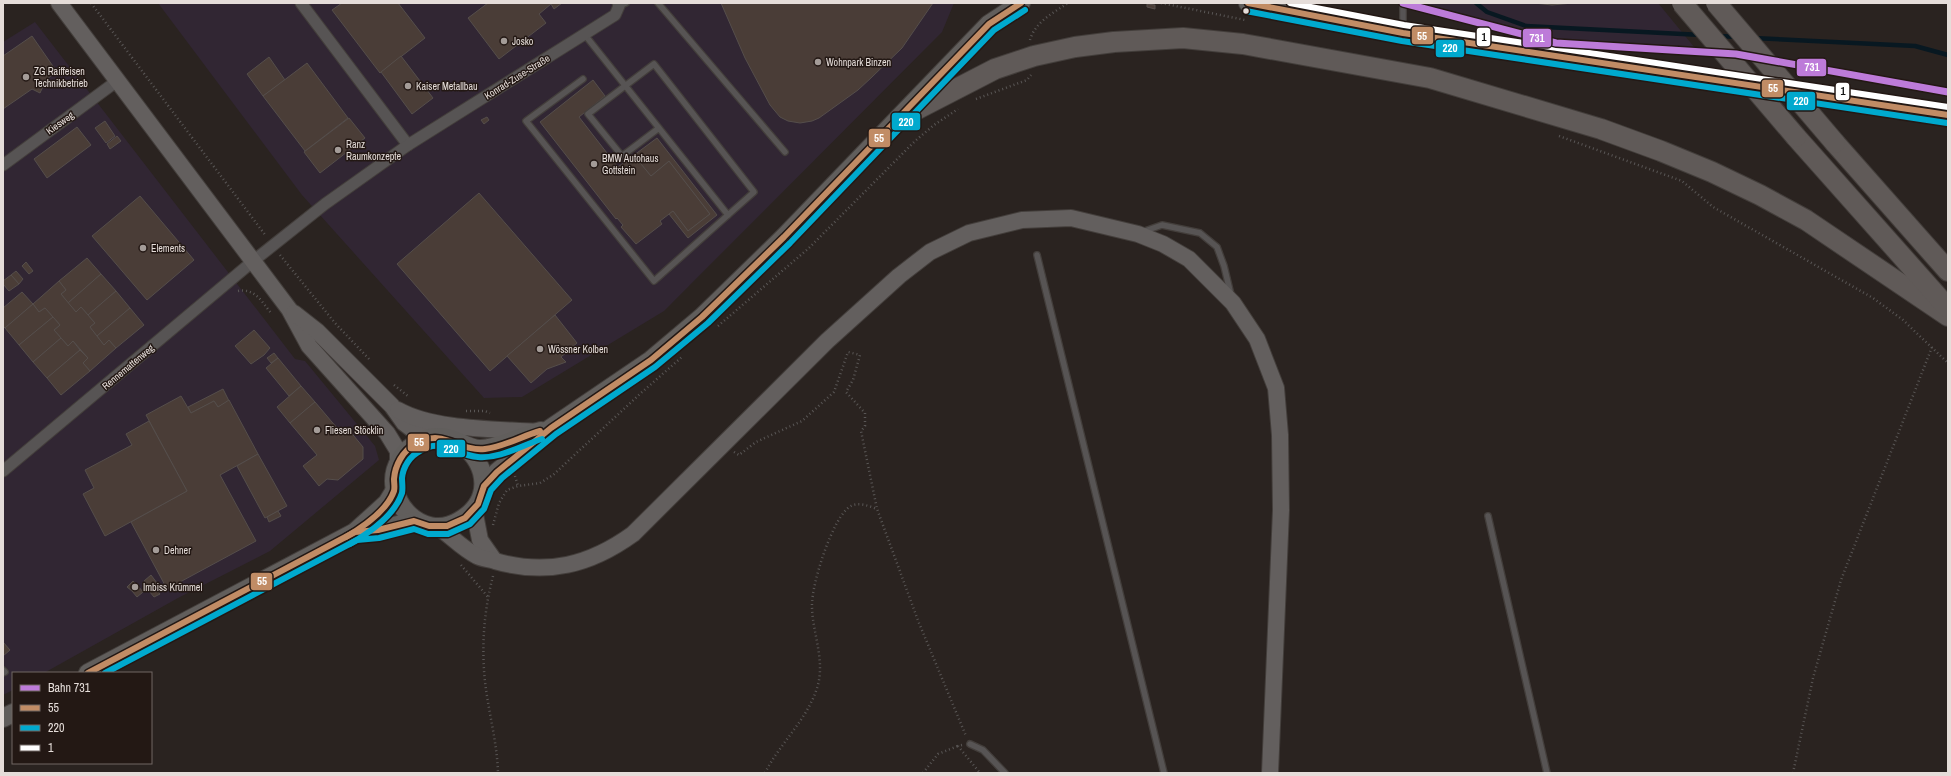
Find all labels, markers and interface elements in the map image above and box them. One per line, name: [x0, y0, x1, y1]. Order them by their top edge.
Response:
unlabelled marker: [1241, 6, 1251, 16]
line badge: 55: [1411, 26, 1434, 45]
line badge: 1: [1476, 27, 1491, 47]
line badge: 731: [1522, 28, 1552, 48]
text: 55: [1417, 29, 1427, 43]
text: 1: [1481, 30, 1487, 44]
text: 731: [1529, 31, 1545, 45]
place label: Josko: [512, 35, 534, 48]
marker: Josko: [499, 36, 509, 46]
line badge: 220: [1435, 39, 1465, 58]
text: 220: [1442, 41, 1458, 55]
street label: Konrad-Zuse-Straße: [482, 51, 553, 102]
place label: Wohnpark Binzen: [826, 56, 891, 69]
marker: Wohnpark Binzen: [813, 57, 823, 67]
line badge: 731: [1796, 58, 1827, 77]
text: 731: [1804, 60, 1820, 74]
place label: ZG Raiffeisen Technikbetrieb: [34, 65, 88, 90]
marker: ZG Raiffeisen Technikbetrieb: [21, 72, 31, 82]
line badge: 55: [1761, 79, 1784, 98]
place label: Kaiser Metallbau: [416, 80, 478, 93]
marker: Kaiser Metallbau: [403, 81, 413, 91]
text: 55: [1768, 81, 1778, 95]
line badge: 1: [1835, 82, 1850, 101]
text: 1: [1840, 84, 1846, 98]
line badge: 220: [1786, 91, 1816, 111]
text: 220: [1793, 94, 1809, 108]
street label: Kiesweg: [43, 108, 77, 138]
line badge: 220: [891, 112, 921, 131]
text: 220: [898, 115, 914, 129]
line badge: 55: [868, 128, 891, 148]
text: 55: [874, 131, 884, 145]
place label: Ranz Raumkonzepte: [346, 138, 402, 163]
marker: Ranz Raumkonzepte: [333, 145, 343, 155]
place label: BMW Autohaus Gottstein: [602, 152, 659, 177]
marker: BMW Autohaus Gottstein: [589, 159, 599, 169]
place label: Elements: [151, 242, 185, 255]
marker: Elements: [138, 243, 148, 253]
street label: Rennemattenweg: [99, 341, 157, 393]
place label: Wössner Kolben: [548, 343, 608, 356]
marker: Wössner Kolben: [535, 344, 545, 354]
place label: Fliesen Stöcklin: [325, 424, 383, 437]
marker: Fliesen Stöcklin: [312, 425, 322, 435]
line badge: 55: [407, 433, 430, 452]
text: 55: [414, 435, 424, 449]
line badge: 220: [436, 439, 466, 458]
text: 220: [443, 442, 459, 456]
place label: Dehner: [164, 544, 191, 557]
marker: Dehner: [151, 545, 161, 555]
line badge: 55: [250, 572, 273, 591]
text: 55: [257, 574, 267, 588]
place label: Imbiss Krümmel: [143, 581, 202, 594]
marker: Imbiss Krümmel: [130, 582, 140, 592]
legend: [12, 672, 152, 764]
text: Bahn 731: [48, 680, 91, 696]
text: 55: [48, 700, 59, 716]
text: 220: [48, 720, 64, 736]
text: 1: [48, 740, 54, 756]

